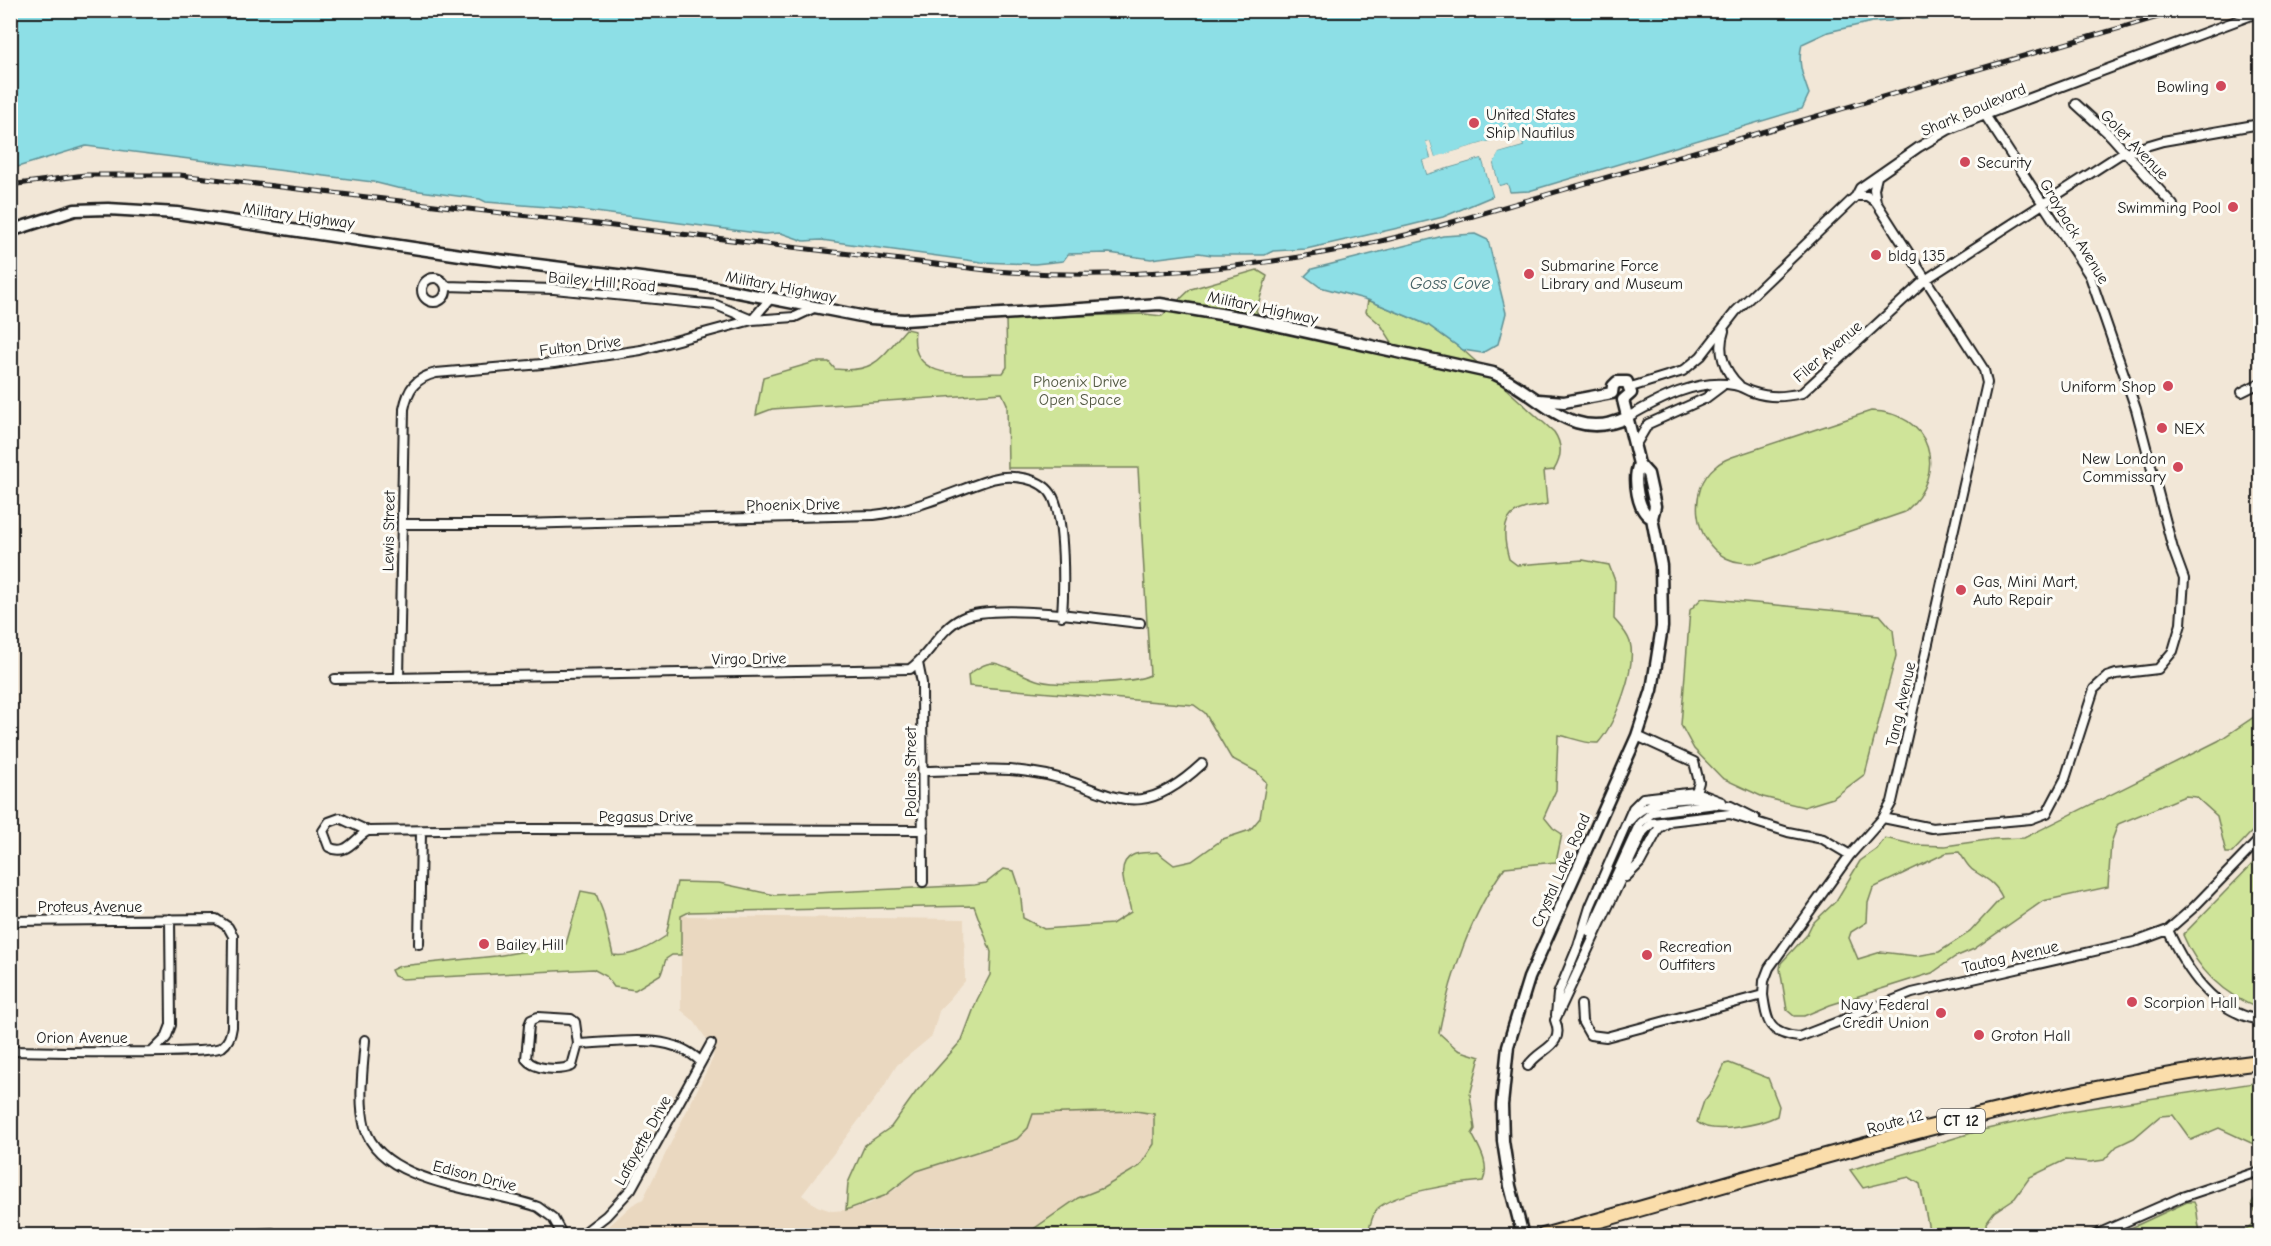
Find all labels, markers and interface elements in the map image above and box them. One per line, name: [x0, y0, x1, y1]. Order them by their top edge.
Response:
place label: Bowling: [2157, 78, 2209, 96]
marker: Bowling: [2214, 79, 2228, 93]
street label: Shark Boulevard: [1918, 80, 2029, 140]
place label: United States Ship Nautilus: [1486, 106, 1576, 142]
street label: Golet Avenue: [2097, 106, 2172, 183]
marker: United States Ship Nautilus: [1467, 116, 1481, 130]
place label: Security: [1977, 154, 2032, 172]
marker: Security: [1958, 155, 1972, 169]
street label: Grayback Avenue: [2036, 176, 2113, 287]
street label: Military Highway: [242, 199, 357, 233]
place label: Swimming Pool: [2117, 199, 2221, 217]
marker: Swimming Pool: [2226, 200, 2240, 214]
place label: bldg 135: [1888, 247, 1945, 265]
marker: bldg 135: [1869, 248, 1883, 262]
place label: Submarine Force Library and Museum: [1541, 257, 1683, 293]
street label: Military Highway: [724, 267, 838, 307]
marker: Submarine Force Library and Museum: [1522, 267, 1536, 281]
street label: Bailey Hill Road: [547, 268, 656, 296]
water label: Goss Cove: [1410, 273, 1490, 294]
street label: Military Highway: [1206, 287, 1320, 329]
street label: Filer Avenue: [1790, 317, 1866, 386]
street label: Fulton Drive: [538, 332, 622, 360]
park label: Phoenix Drive Open Space: [1033, 373, 1127, 409]
place label: Uniform Shop: [2061, 378, 2156, 396]
marker: Uniform Shop: [2161, 379, 2175, 393]
place label: NEX: [2174, 420, 2205, 438]
marker: NEX: [2155, 421, 2169, 435]
place label: New London Commissary: [2082, 450, 2167, 486]
marker: New London Commissary: [2171, 460, 2185, 474]
street label: Lewis Street: [379, 490, 399, 572]
street label: Phoenix Drive: [746, 495, 840, 515]
place label: Gas, Mini Mart, Auto Repair: [1973, 573, 2077, 609]
marker: Gas, Mini Mart, Auto Repair: [1954, 583, 1968, 597]
street label: Virgo Drive: [711, 649, 787, 669]
street label: Tang Avenue: [1882, 660, 1919, 748]
street label: Polaris Street: [902, 726, 920, 817]
street label: Pegasus Drive: [599, 808, 693, 826]
street label: Crystal Lake Road: [1528, 811, 1594, 930]
street label: Proteus Avenue: [38, 898, 142, 916]
place label: Bailey Hill: [496, 936, 564, 954]
marker: Bailey Hill: [477, 937, 491, 951]
street label: Tautog Avenue: [1960, 937, 2060, 977]
place label: Recreation Outfiters: [1659, 938, 1732, 974]
marker: Recreation Outfiters: [1640, 948, 1654, 962]
place label: Scorpion Hall: [2144, 994, 2237, 1012]
marker: Scorpion Hall: [2125, 995, 2139, 1009]
place label: Navy Federal Credit Union: [1840, 996, 1929, 1032]
marker: Navy Federal Credit Union: [1934, 1006, 1948, 1020]
place label: Groton Hall: [1991, 1027, 2070, 1045]
marker: Groton Hall: [1972, 1028, 1986, 1042]
street label: Orion Avenue: [36, 1029, 128, 1047]
street label: Lafayette Drive: [611, 1092, 675, 1189]
street label: Route 12: [1865, 1106, 1926, 1138]
road number: CT 12: [1937, 1109, 1985, 1133]
street label: Edison Drive: [431, 1157, 518, 1195]

